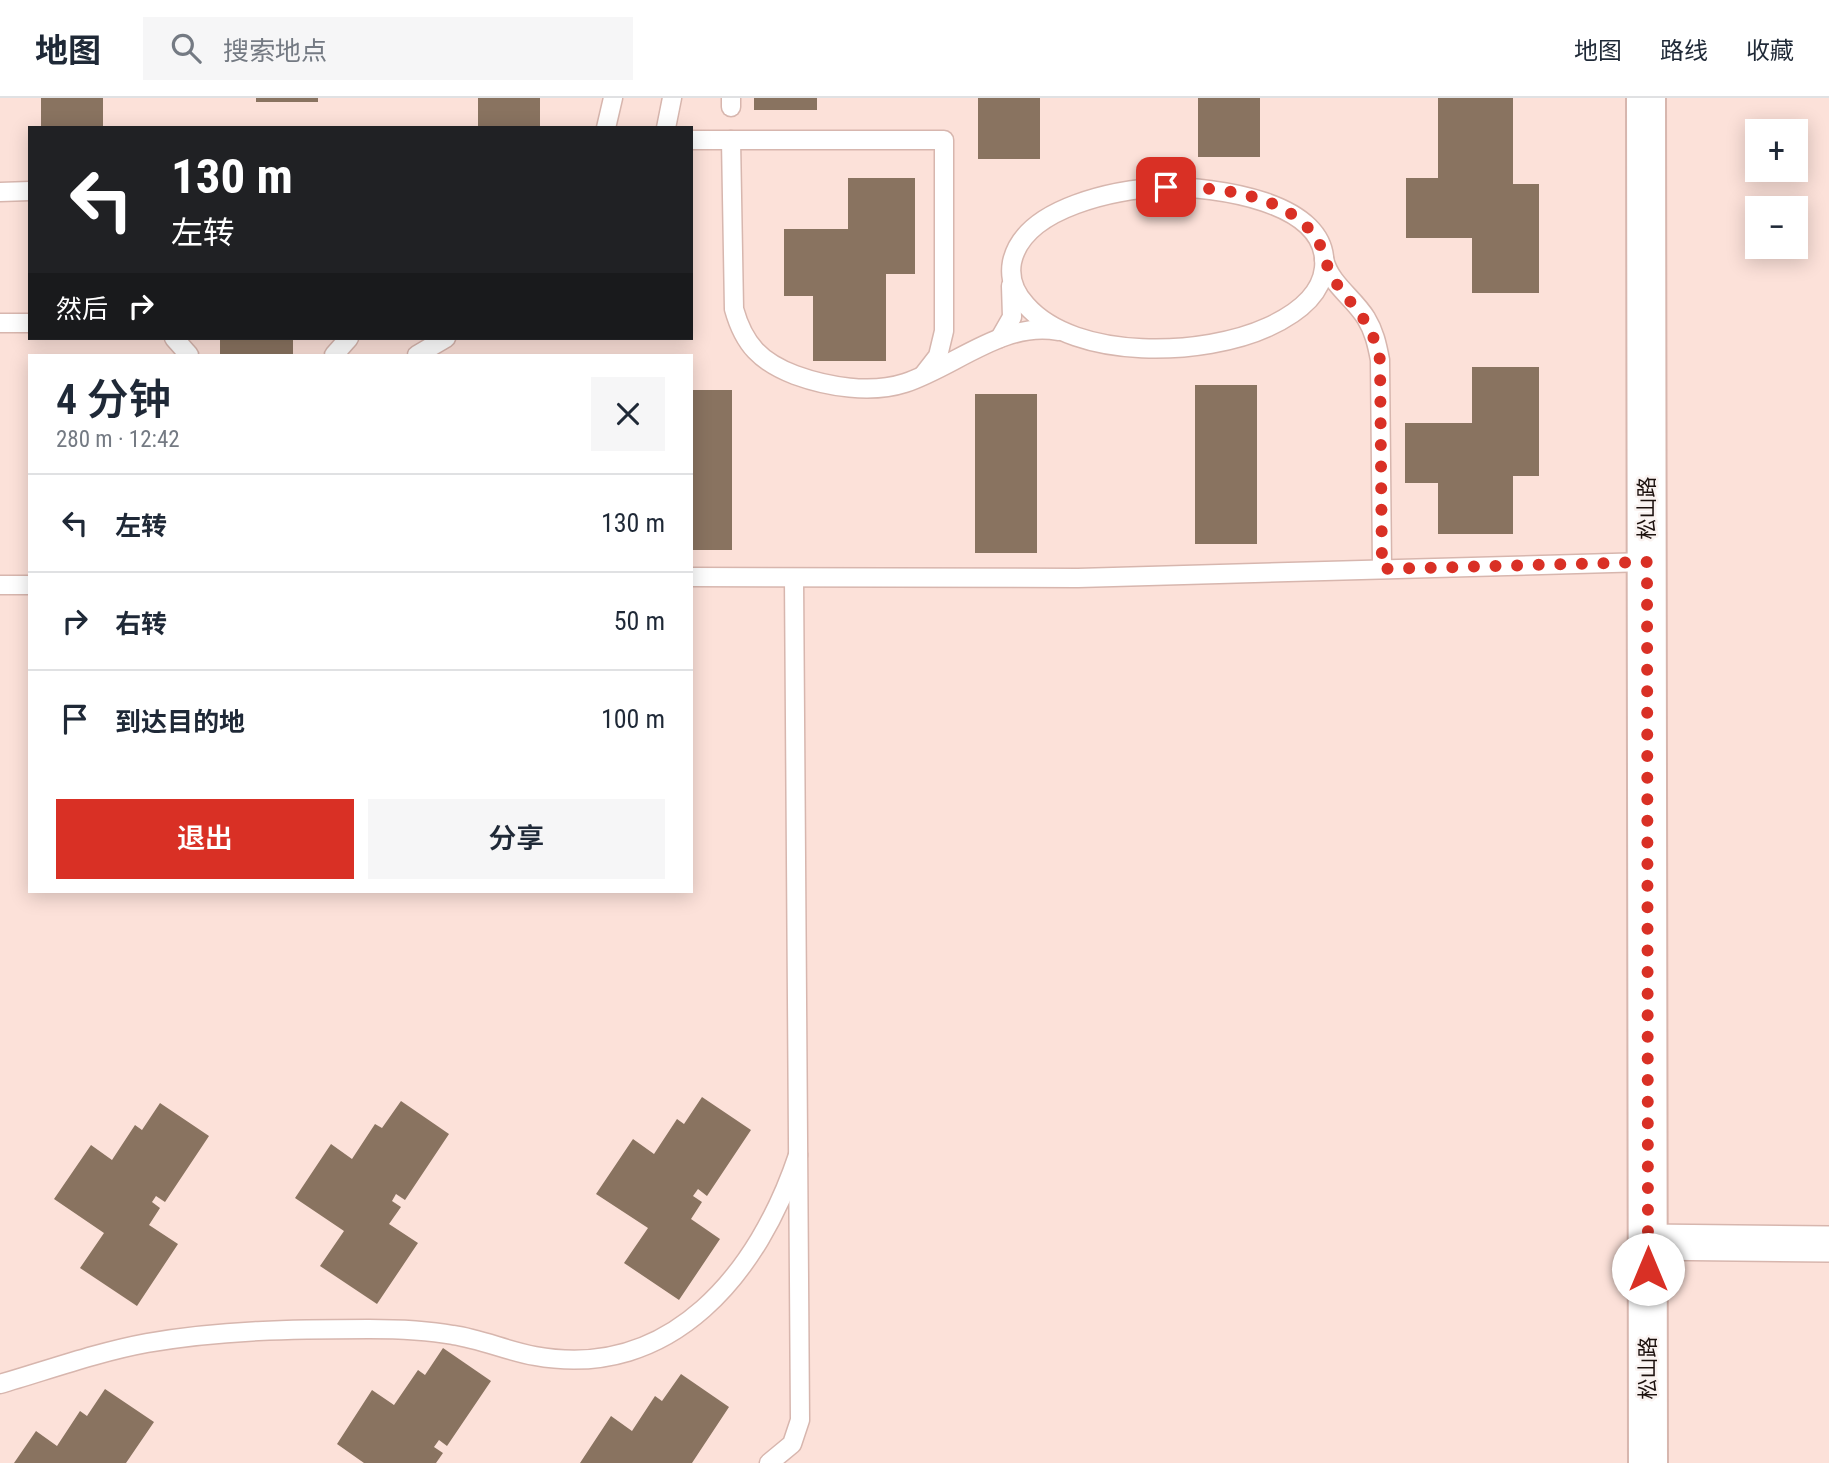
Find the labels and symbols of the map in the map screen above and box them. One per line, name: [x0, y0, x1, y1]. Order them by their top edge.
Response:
pin: [1136, 157, 1196, 217]
street label: 松山路: [1635, 477, 1659, 540]
position arrow: [1611, 1232, 1685, 1306]
street label: 松山路: [1636, 1337, 1660, 1400]

